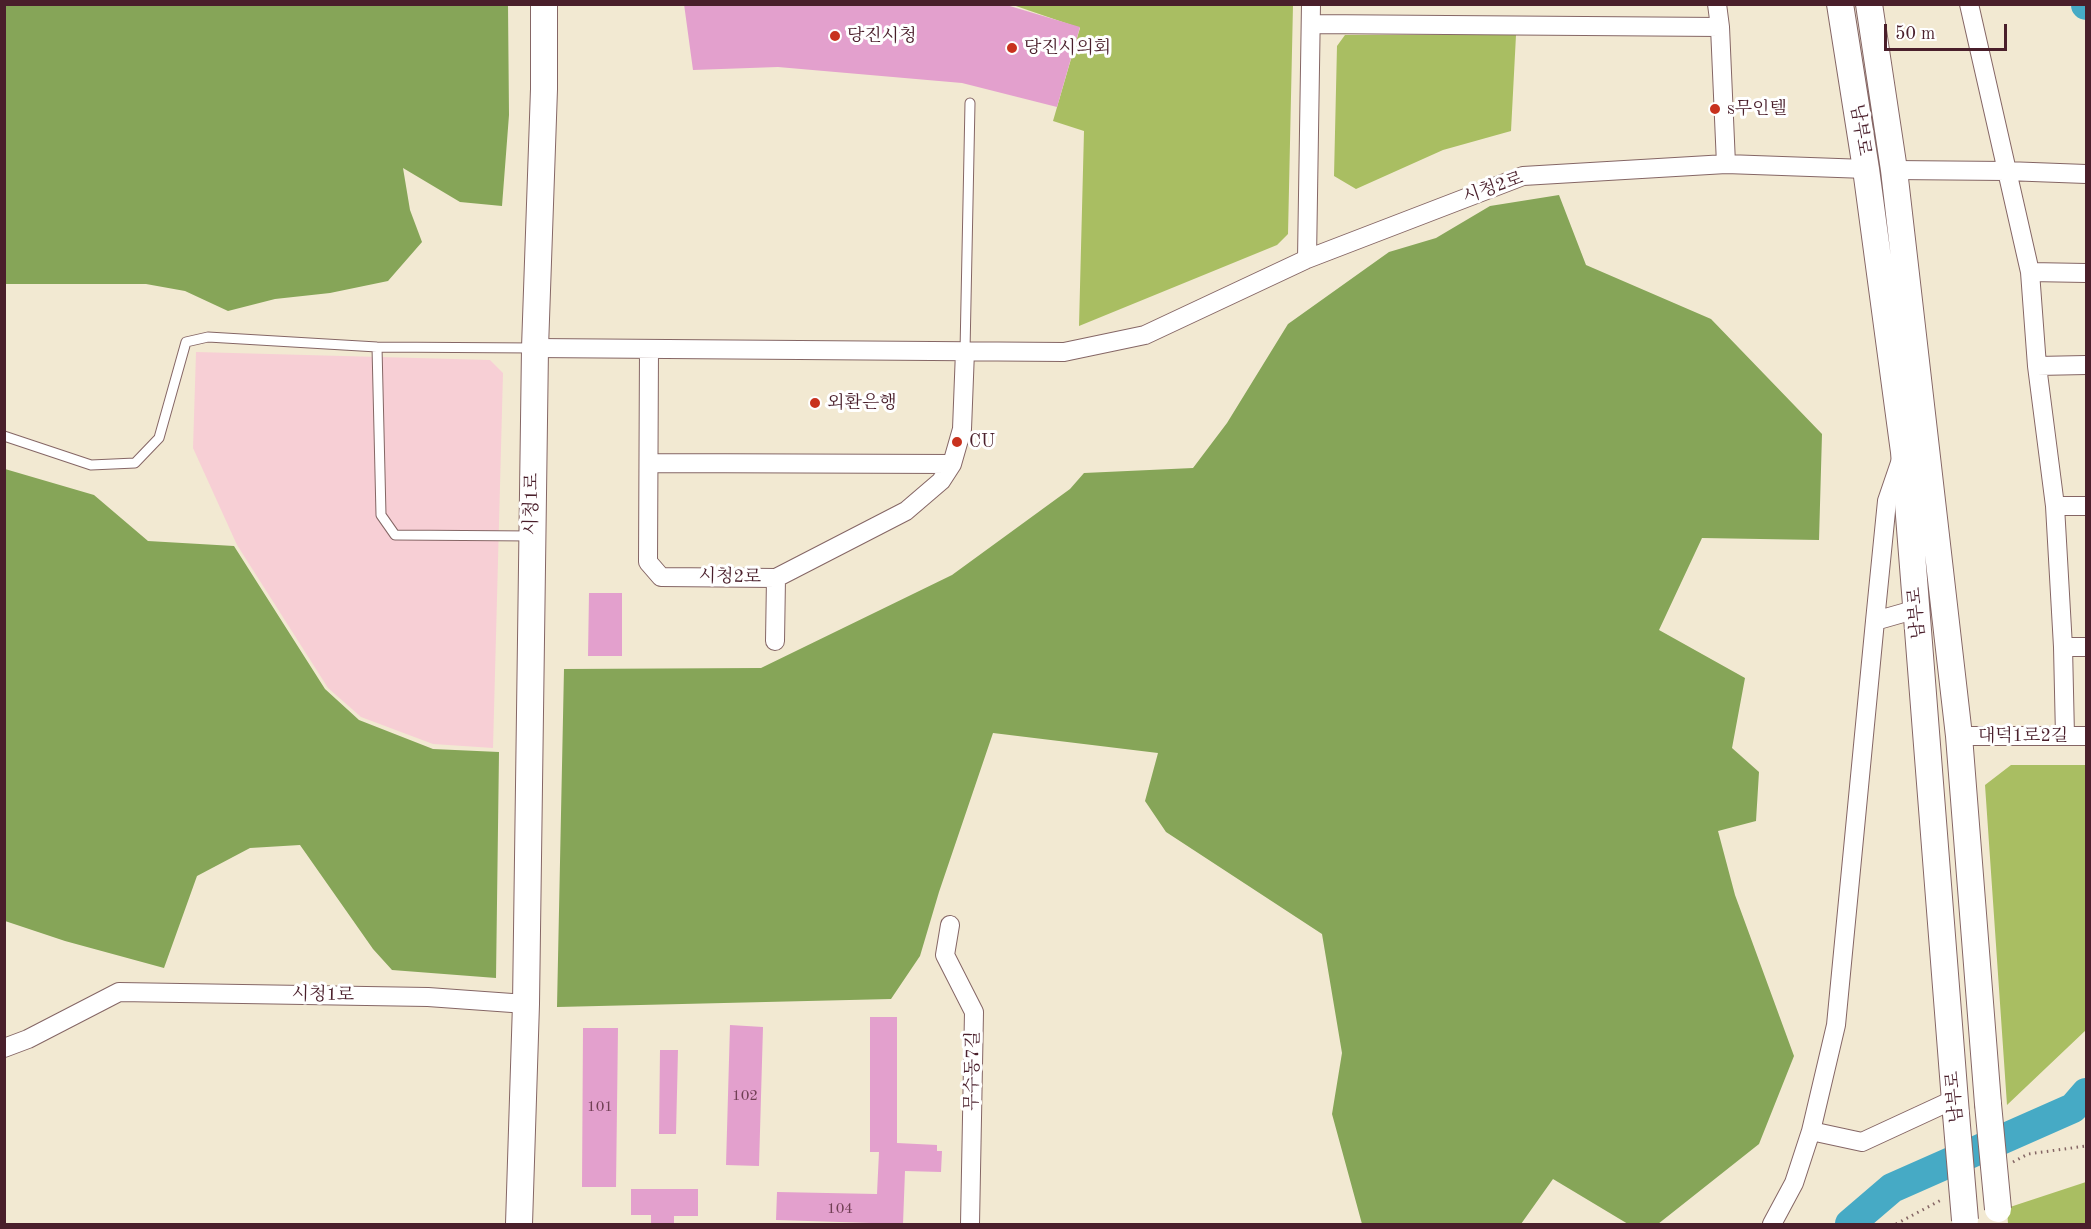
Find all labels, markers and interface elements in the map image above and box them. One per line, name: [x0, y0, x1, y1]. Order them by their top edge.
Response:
scale bar: [1887, 12, 2010, 50]
place label: 당진시청: [847, 25, 917, 47]
text: 50 m: [1895, 25, 1935, 43]
marker: 당진시청: [828, 29, 842, 43]
place label: 당진시의회: [1024, 37, 1111, 59]
marker: 당진시의회: [1005, 41, 1019, 55]
place label: s무인텔: [1727, 98, 1787, 120]
marker: s무인텔: [1708, 102, 1722, 116]
street label: 남부로: [1845, 103, 1875, 157]
street label: 시청2로: [1460, 168, 1526, 208]
place label: 외환은행: [827, 392, 897, 414]
marker: 외환은행: [808, 396, 822, 410]
place label: CU: [969, 431, 995, 453]
marker: CU: [950, 435, 964, 449]
street label: 시청1로: [521, 473, 543, 535]
street label: 시청2로: [699, 566, 761, 588]
street label: 남부로: [1904, 586, 1930, 640]
street label: 대덕1로2길: [1978, 725, 2068, 747]
street label: 시청1로: [292, 984, 354, 1006]
street label: 무수동7길: [962, 1031, 984, 1111]
street label: 남부로: [1942, 1070, 1968, 1124]
house number: 102: [732, 1087, 758, 1105]
house number: 101: [587, 1098, 613, 1116]
house number: 104: [827, 1200, 853, 1218]

